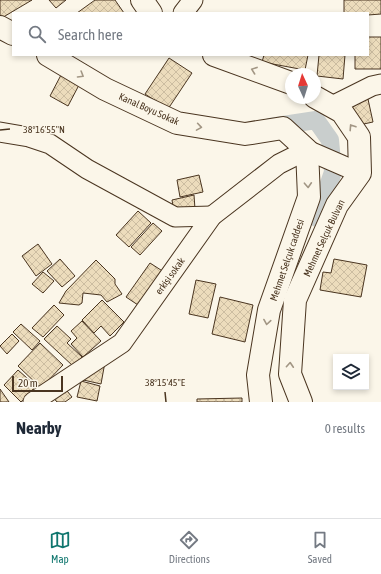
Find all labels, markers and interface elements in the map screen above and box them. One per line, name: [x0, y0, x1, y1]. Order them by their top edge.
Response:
search box: [12, 12, 369, 56]
icon: search: [26, 23, 48, 45]
text: Search here: [58, 26, 123, 43]
one-way arrow: [251, 66, 258, 74]
north arrow: [285, 68, 321, 104]
one-way arrow: [77, 70, 84, 78]
street label: Kanal Boyu Sokak: [117, 91, 181, 127]
one-way arrow: [196, 122, 202, 131]
text: 38°16'55"N: [23, 124, 65, 135]
one-way arrow: [349, 124, 357, 131]
one-way arrow: [304, 182, 313, 188]
street label: Mehmet Selçuk Bulvarı: [301, 198, 347, 278]
street label: Mehmet Selçuk caddesi: [268, 218, 306, 302]
street label: erkişi sokak: [153, 255, 187, 297]
one-way arrow: [263, 319, 272, 325]
map controls: [333, 354, 369, 390]
button: layers: [333, 354, 369, 390]
one-way arrow: [286, 362, 295, 368]
scale bar: [12, 374, 63, 393]
text: 20 m: [18, 377, 38, 389]
text: 38°15'45"E: [145, 377, 186, 388]
text: Nearby: [16, 418, 62, 438]
text: 0 results: [325, 421, 365, 436]
tab: Map: [49, 529, 71, 565]
tab: Directions: [169, 529, 210, 565]
tab: Saved: [308, 529, 332, 565]

